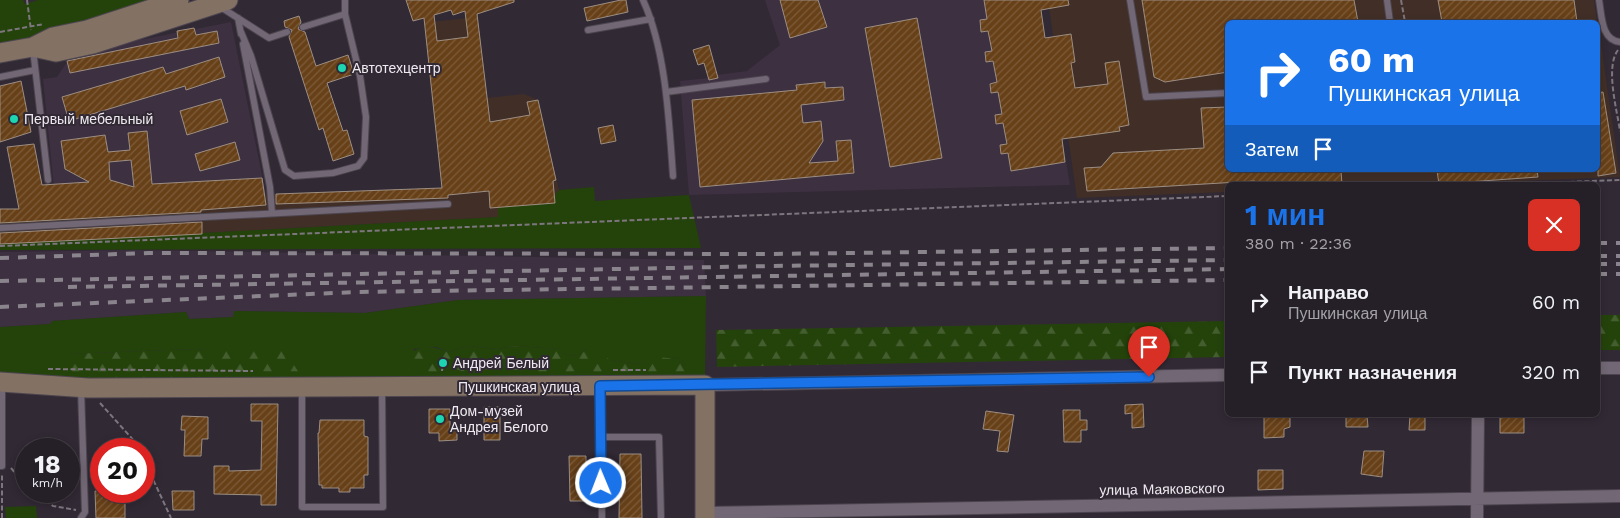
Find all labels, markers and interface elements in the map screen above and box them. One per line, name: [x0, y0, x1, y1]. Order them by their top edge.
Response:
text: 60 m: [1328, 39, 1415, 81]
icon: right: [1245, 40, 1310, 105]
place label: Автотехцентр: [352, 60, 441, 76]
marker: Автотехцентр: [336, 62, 348, 74]
text: Пушкинская улица: [1328, 81, 1520, 106]
place label: Первый мебельный: [24, 111, 153, 127]
marker: Первый мебельный: [8, 113, 20, 125]
icon: arrive: [1309, 135, 1337, 163]
text: Затем: [1245, 138, 1299, 161]
text: 1 мин: [1245, 197, 1325, 232]
button: close: [1528, 199, 1580, 251]
text: 380 m · 22:36: [1245, 234, 1352, 253]
text: Направо: [1288, 281, 1369, 304]
icon: right: [1245, 288, 1273, 316]
text: 60 m: [1532, 291, 1580, 314]
text: Пушкинская улица: [1288, 304, 1427, 323]
pin: [1128, 326, 1170, 377]
icon: arrive: [1135, 333, 1163, 361]
place label: Андрей Белый: [453, 355, 549, 371]
marker: Андрей Белый: [437, 357, 449, 369]
icon: arrive: [1245, 358, 1273, 386]
text: Пункт назначения: [1288, 361, 1457, 384]
text: 320 m: [1521, 361, 1580, 384]
street label: Пушкинская улица: [458, 379, 580, 395]
place label: Дом-музей Андрея Белого: [450, 403, 549, 435]
marker: Дом-музей Андрея Белого: [434, 413, 446, 425]
speed limit sign: 20: [90, 438, 155, 503]
text: 18: [34, 450, 61, 479]
position arrow: [574, 456, 626, 508]
text: km/h: [32, 476, 63, 490]
street label: улица Маяковского: [1099, 480, 1225, 498]

